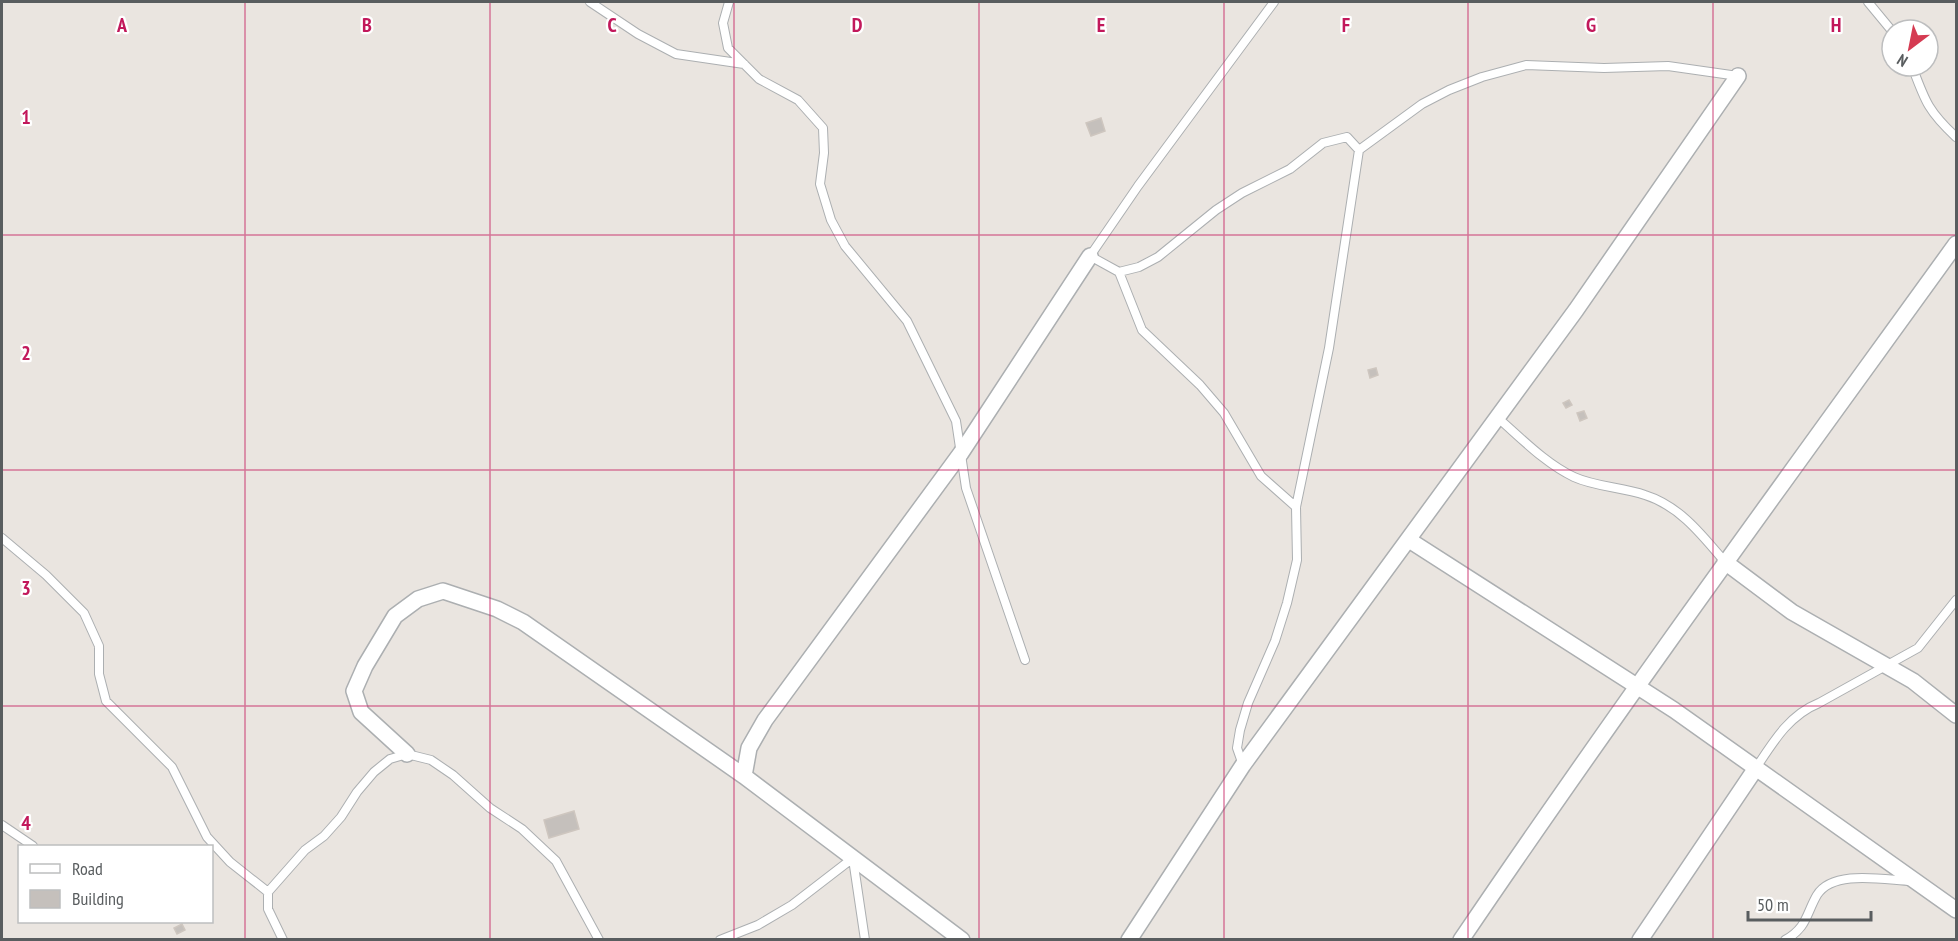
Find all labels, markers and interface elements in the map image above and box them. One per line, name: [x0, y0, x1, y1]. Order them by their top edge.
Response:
text: A: [116, 12, 128, 38]
text: B: [362, 12, 372, 38]
text: C: [607, 12, 617, 38]
text: D: [852, 12, 863, 38]
text: E: [1097, 12, 1105, 38]
text: F: [1342, 12, 1350, 38]
text: G: [1586, 12, 1596, 38]
text: H: [1831, 12, 1841, 38]
north arrow: [1880, 18, 1940, 78]
text: N: [1893, 50, 1911, 71]
text: 1: [21, 104, 31, 130]
text: 2: [21, 340, 31, 366]
text: 3: [21, 575, 31, 601]
text: 4: [21, 810, 31, 836]
legend: [18, 845, 213, 923]
text: Road: [72, 857, 103, 880]
scale bar: [1748, 884, 1871, 922]
text: Building: [72, 887, 124, 910]
text: 50 m: [1757, 893, 1789, 916]

